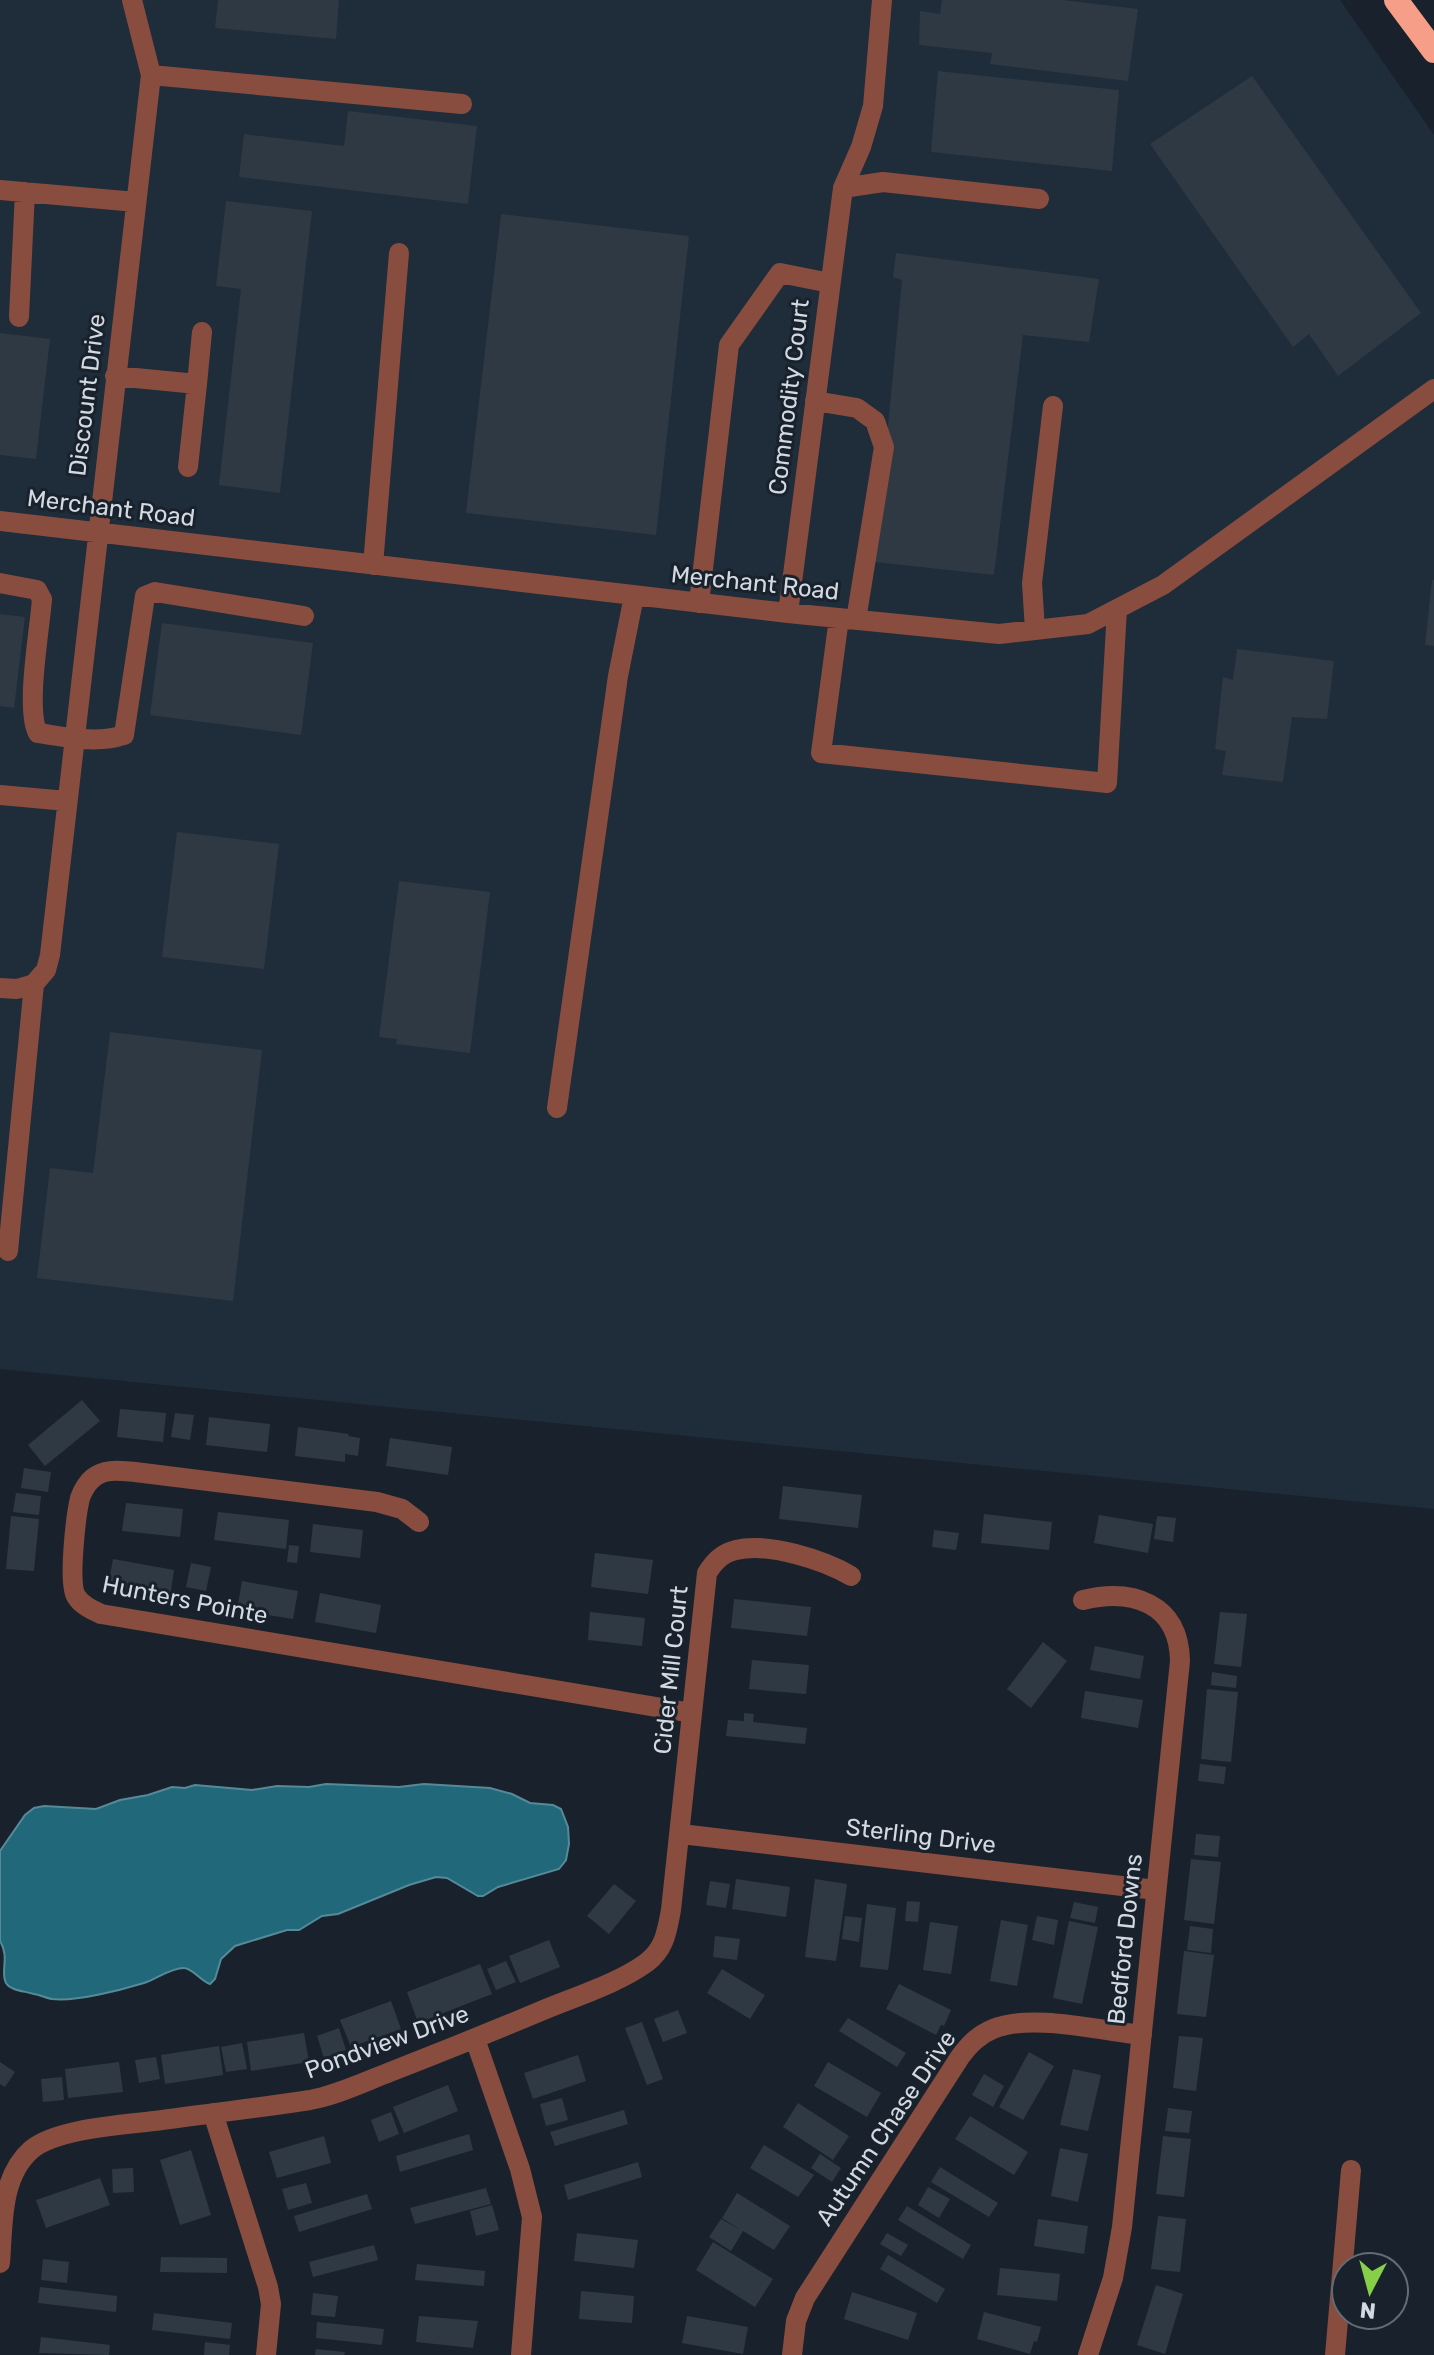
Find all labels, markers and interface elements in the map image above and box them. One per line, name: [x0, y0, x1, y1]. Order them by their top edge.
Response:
street label: Commodity Court: [763, 298, 815, 496]
street label: Discount Drive: [63, 312, 111, 478]
street label: Merchant Road: [25, 484, 197, 532]
street label: Merchant Road: [669, 560, 841, 606]
street label: Hunters Pointe: [100, 1570, 270, 1630]
street label: Cider Mill Court: [648, 1584, 694, 1756]
street label: Sterling Drive: [844, 1813, 998, 1859]
street label: Bedford Downs: [1102, 1852, 1148, 2026]
street label: Pondview Drive: [301, 1999, 473, 2085]
street label: Autumn Chase Drive: [810, 2025, 962, 2231]
north arrow: [1330, 2251, 1410, 2331]
text: N: [1359, 2296, 1377, 2325]

